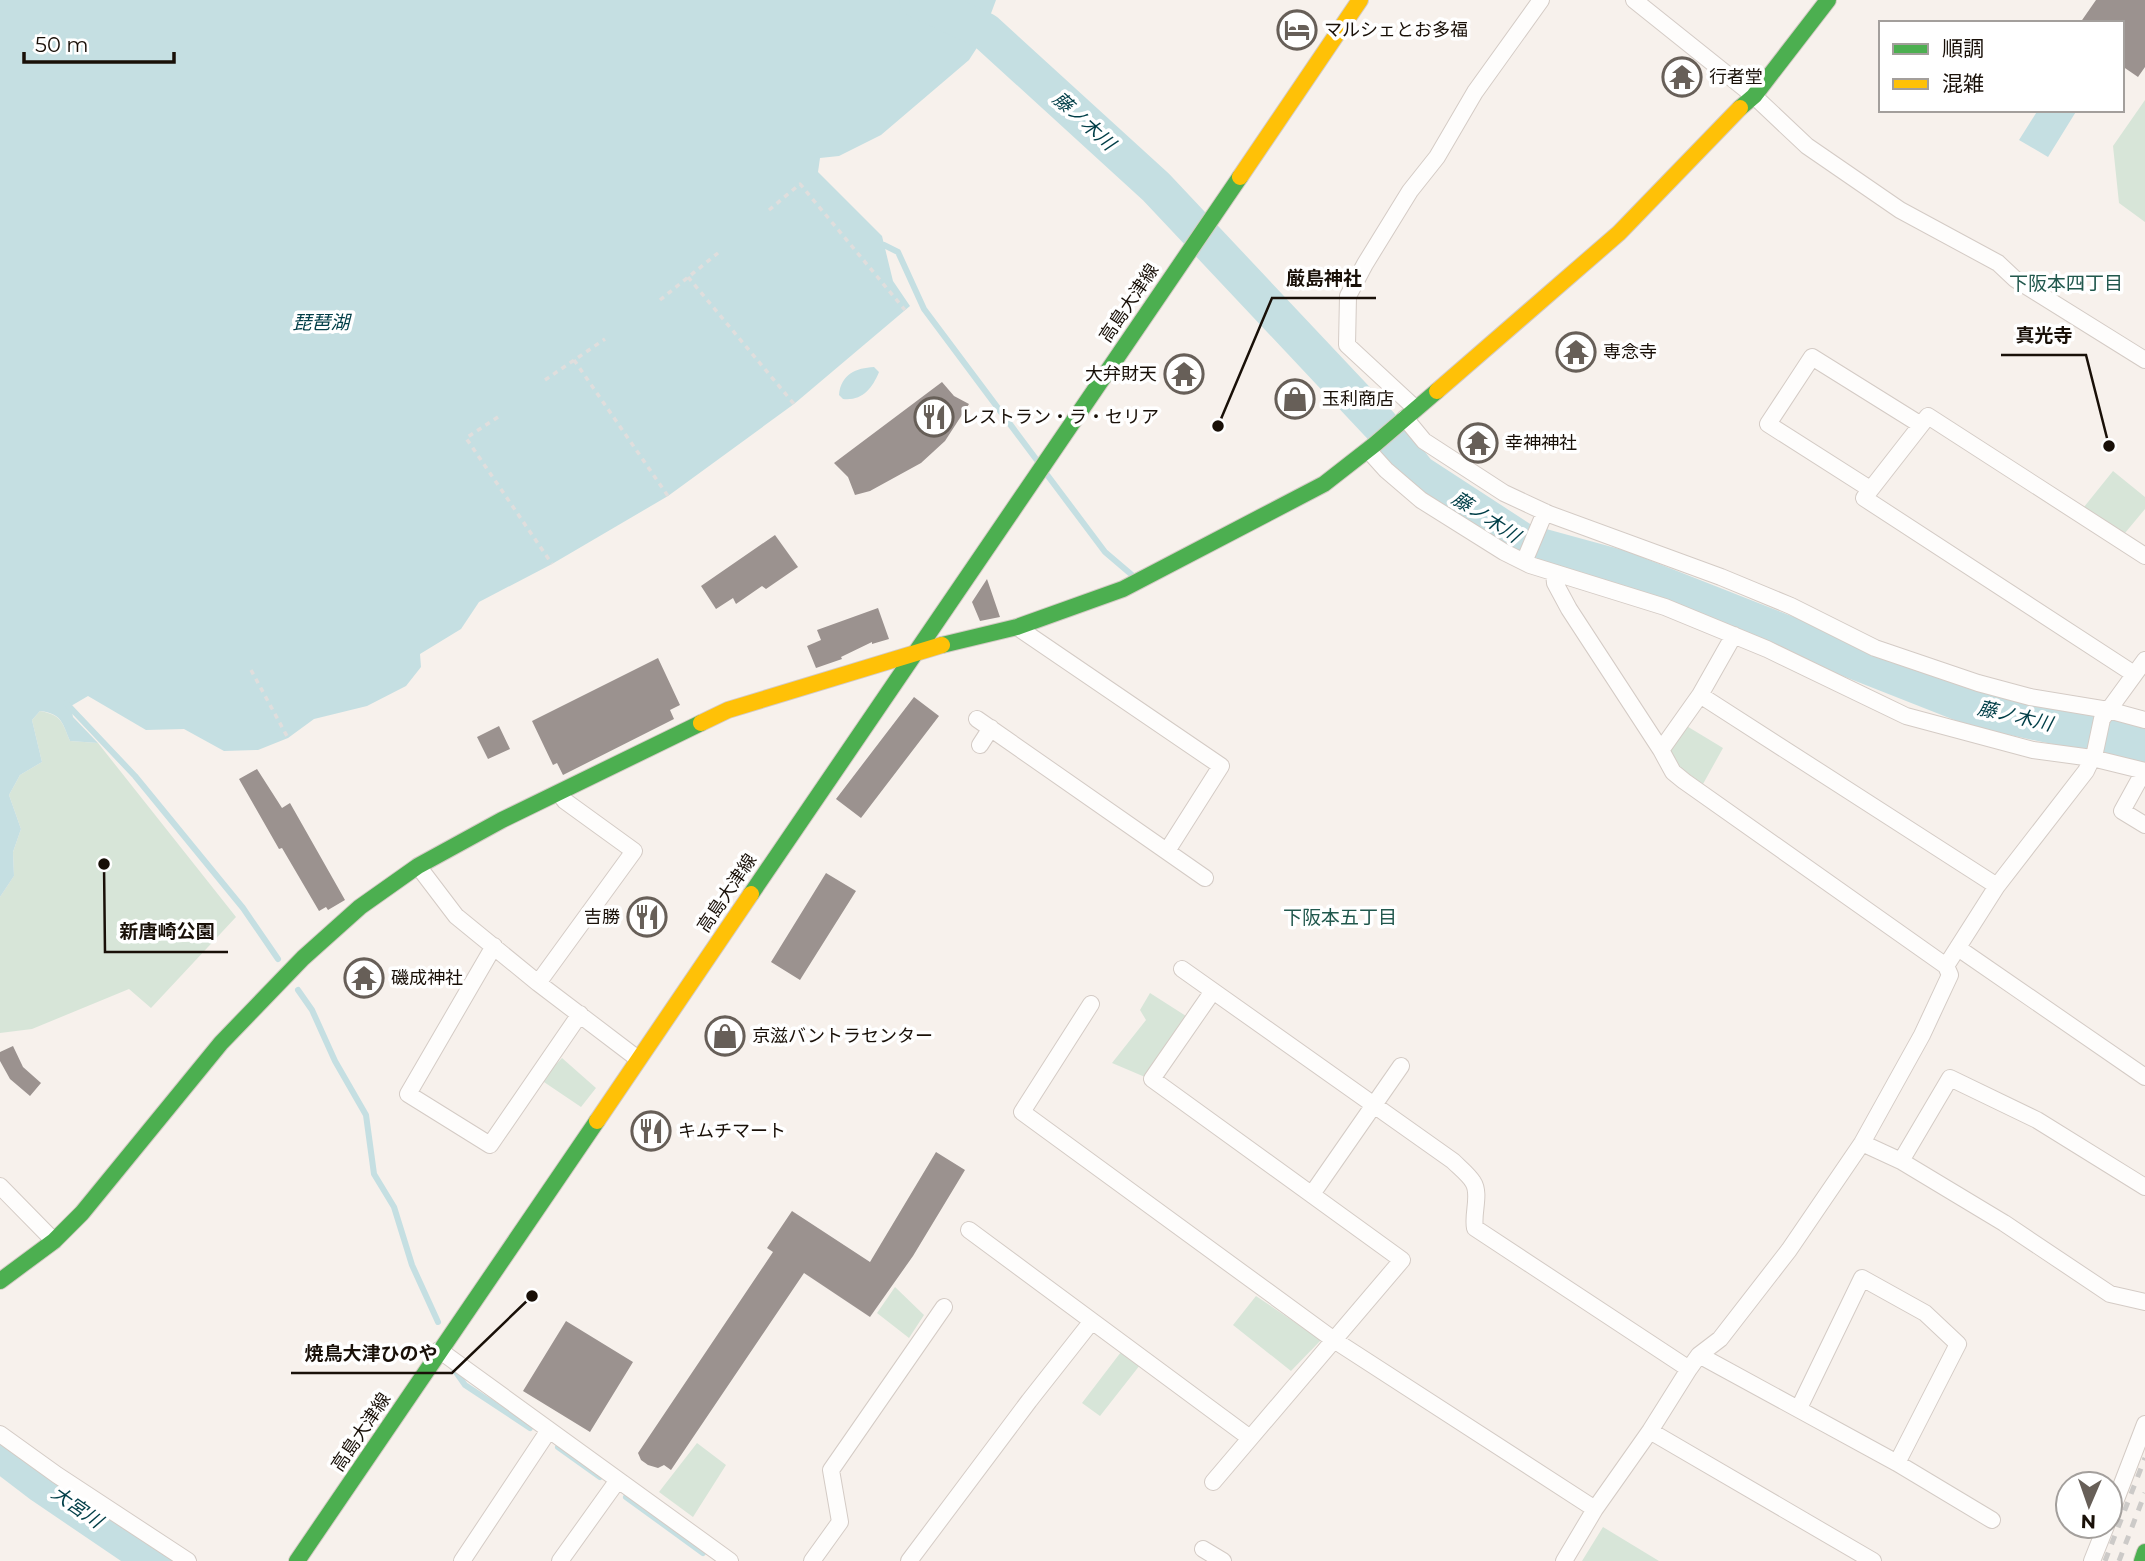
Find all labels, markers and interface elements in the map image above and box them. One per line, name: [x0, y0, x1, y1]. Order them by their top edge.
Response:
hotel icon: マルシェとお多福: [1276, 9, 1318, 51]
place label: マルシェとお多福: [1324, 19, 1468, 41]
scale bar: [24, 21, 175, 65]
legend: [1879, 21, 2124, 112]
text: 50 m: [35, 32, 89, 57]
text: 順調: [1942, 36, 1984, 61]
temple icon: 行者堂: [1661, 56, 1703, 98]
place label: 行者堂: [1709, 66, 1763, 88]
text: 混雑: [1942, 71, 1984, 96]
water label: 藤ノ木川: [1048, 87, 1121, 156]
callout: 厳島神社: [1272, 258, 1376, 298]
street label: 高島大津線: [1095, 260, 1163, 346]
text: 厳島神社: [1286, 267, 1362, 290]
district label: 下阪本四丁目: [2009, 272, 2123, 295]
water label: 琵琶湖: [292, 311, 352, 334]
callout: 真光寺: [2001, 315, 2086, 355]
text: 真光寺: [2015, 324, 2073, 347]
temple icon: 専念寺: [1555, 331, 1597, 373]
place label: 専念寺: [1603, 341, 1657, 363]
temple icon: 大弁財天: [1163, 353, 1205, 395]
place label: 大弁財天: [1085, 363, 1157, 385]
shop icon: 玉利商店: [1274, 378, 1316, 420]
place label: 玉利商店: [1322, 388, 1394, 410]
restaurant icon: レストラン・ラ・セリア: [913, 396, 955, 438]
place label: レストラン・ラ・セリア: [961, 406, 1159, 428]
temple icon: 幸神神社: [1457, 422, 1499, 464]
place label: 幸神神社: [1505, 432, 1577, 454]
water label: 藤ノ木川: [1448, 487, 1526, 548]
water label: 藤ノ木川: [1975, 696, 2057, 736]
street label: 高島大津線: [693, 850, 761, 936]
restaurant icon: 吉勝: [626, 896, 668, 938]
place label: 吉勝: [584, 906, 620, 928]
district label: 下阪本五丁目: [1283, 906, 1397, 929]
callout: 新唐崎公園: [105, 912, 228, 952]
text: 新唐崎公園: [119, 920, 215, 943]
temple icon: 磯成神社: [343, 957, 385, 999]
place label: 磯成神社: [391, 967, 463, 989]
shop icon: 京滋バントラセンター: [704, 1015, 746, 1057]
place label: 京滋バントラセンター: [752, 1025, 933, 1047]
restaurant icon: キムチマート: [630, 1110, 672, 1152]
place label: キムチマート: [678, 1120, 786, 1142]
callout: 焼鳥大津ひのや: [291, 1333, 452, 1373]
text: 焼鳥大津ひのや: [304, 1342, 438, 1365]
street label: 高島大津線: [327, 1389, 395, 1475]
north arrow: [2054, 1470, 2124, 1540]
water label: 大宮川: [47, 1481, 109, 1534]
text: N: [2080, 1510, 2097, 1533]

